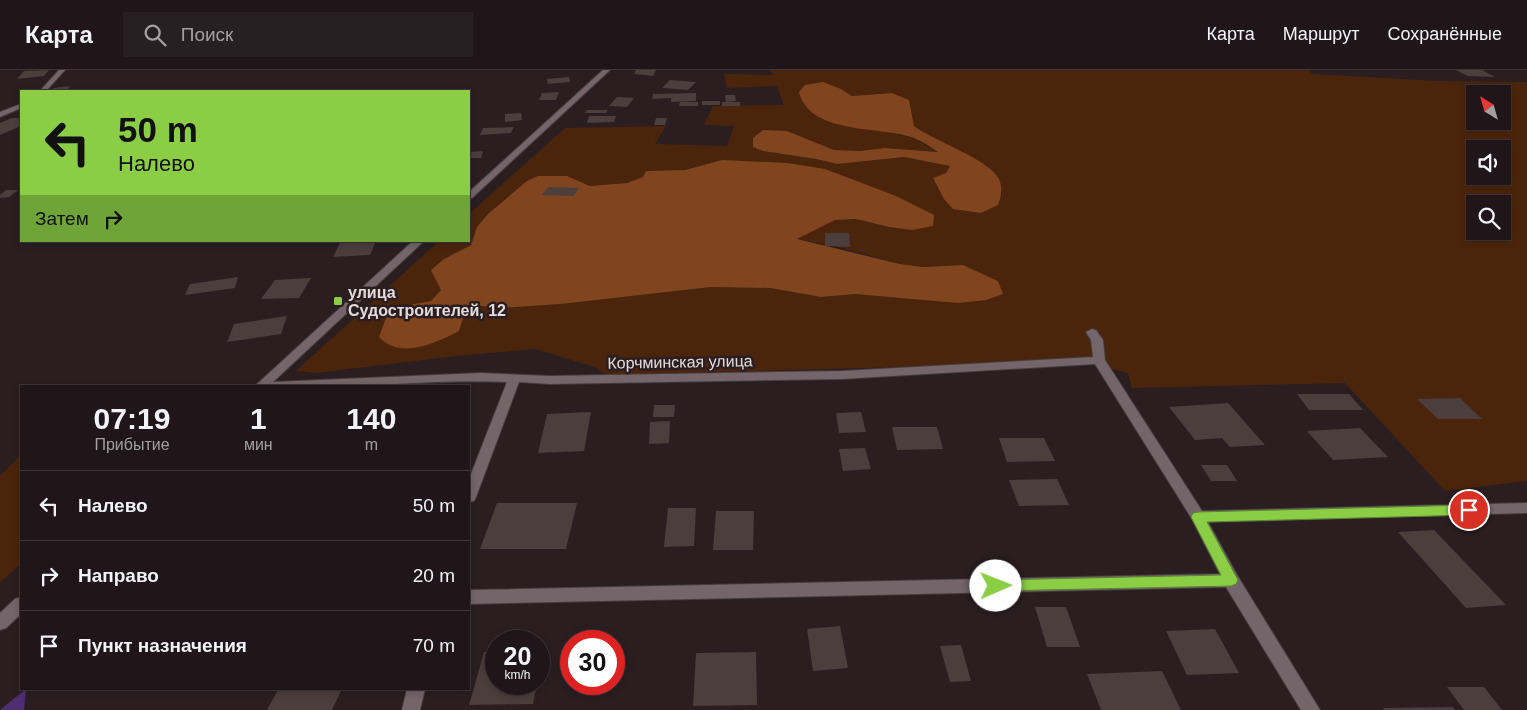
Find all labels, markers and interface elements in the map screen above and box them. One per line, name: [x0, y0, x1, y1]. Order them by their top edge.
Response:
search box: [123, 12, 473, 57]
text: Карта: [25, 21, 93, 48]
icon: search: [141, 21, 169, 49]
text: Поиск: [181, 24, 233, 45]
text: Карта: [1207, 24, 1255, 44]
text: Маршрут: [1283, 24, 1359, 44]
text: Сохранённые: [1387, 24, 1502, 44]
north arrow: [1466, 85, 1511, 130]
map controls: [1466, 85, 1511, 240]
icon: left: [35, 110, 100, 175]
text: 50 m: [118, 110, 198, 149]
button: sound: [1466, 140, 1511, 185]
text: Налево: [118, 151, 195, 176]
button: search: [1466, 195, 1511, 240]
icon: right: [99, 205, 127, 233]
text: Затем: [35, 208, 89, 229]
place label: улица Судостроителей, 12: [348, 284, 506, 319]
marker: улица Судостроителей, 12: [332, 295, 344, 307]
street label: Корчминская улица: [607, 352, 753, 372]
text: 07:19: [94, 402, 170, 435]
text: 1: [250, 402, 267, 435]
text: 140: [346, 402, 396, 435]
text: Прибытие: [94, 436, 170, 453]
text: мин: [244, 436, 273, 453]
text: m: [365, 436, 378, 453]
pin: [1448, 489, 1490, 531]
icon: left: [35, 492, 63, 520]
text: Налево: [78, 495, 148, 516]
text: 50 m: [413, 495, 455, 516]
icon: arrive: [1455, 496, 1483, 524]
position arrow: [969, 559, 1021, 611]
icon: right: [35, 562, 63, 590]
text: Направо: [78, 565, 159, 586]
text: 20 m: [413, 565, 455, 586]
speed limit sign: 30: [560, 630, 625, 695]
icon: arrive: [35, 632, 63, 660]
text: Пункт назначения: [78, 635, 247, 656]
text: 70 m: [413, 635, 455, 656]
text: 20: [504, 642, 531, 670]
text: km/h: [504, 668, 531, 682]

